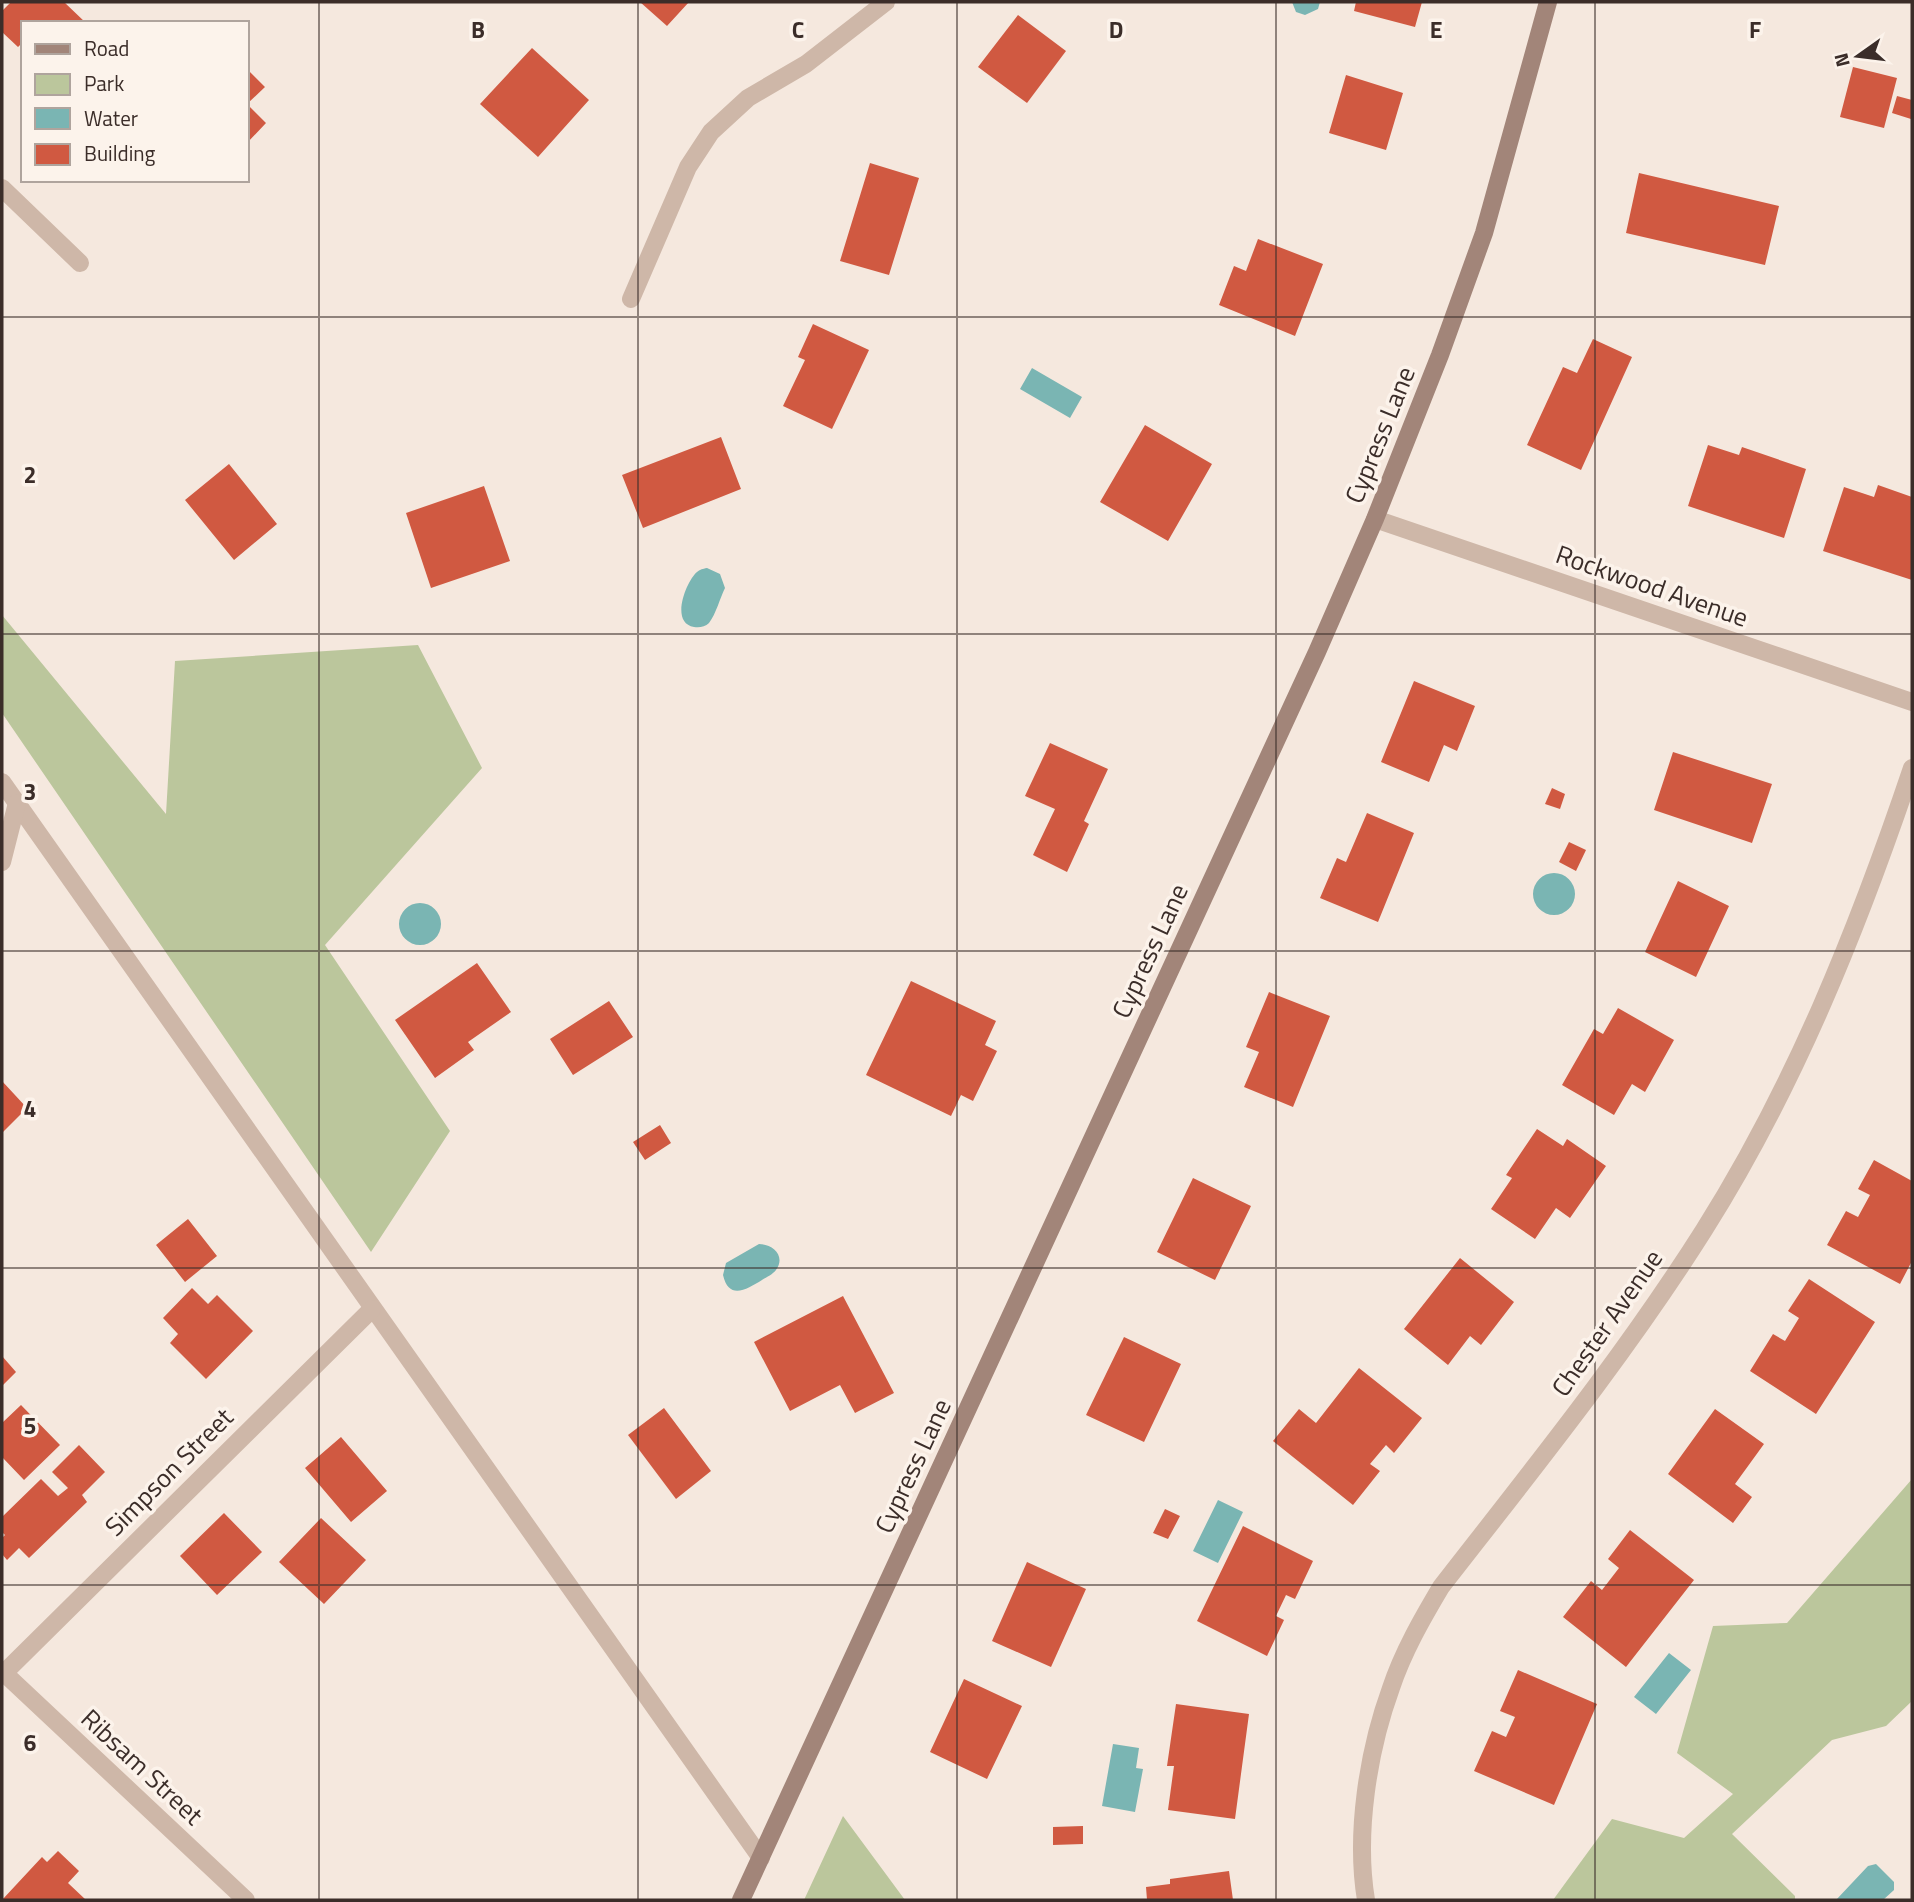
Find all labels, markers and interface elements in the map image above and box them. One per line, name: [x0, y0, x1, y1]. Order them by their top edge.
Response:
text: B: [471, 12, 485, 47]
text: C: [792, 12, 804, 47]
text: D: [1109, 12, 1123, 47]
text: E: [1430, 12, 1442, 47]
text: F: [1749, 12, 1761, 47]
legend: [21, 21, 248, 182]
north arrow: [1823, 21, 1893, 91]
text: Road: [84, 32, 129, 64]
text: N: [1825, 50, 1857, 70]
text: Park: [84, 67, 124, 99]
text: Water: [84, 102, 138, 134]
text: Building: [84, 137, 156, 169]
street label: Cypress Lane: [1334, 361, 1425, 509]
text: 2: [24, 457, 36, 492]
street label: Rockwood Avenue: [1551, 534, 1754, 637]
text: 3: [24, 774, 36, 809]
street label: Cypress Lane: [1101, 877, 1198, 1024]
text: 4: [24, 1091, 36, 1126]
street label: Chester Avenue: [1541, 1241, 1672, 1404]
street label: Cypress Lane: [864, 1392, 961, 1539]
street label: Simpson Street: [96, 1399, 242, 1545]
text: 5: [24, 1408, 36, 1443]
street label: Ribsam Street: [72, 1700, 212, 1834]
text: 6: [24, 1725, 37, 1760]

